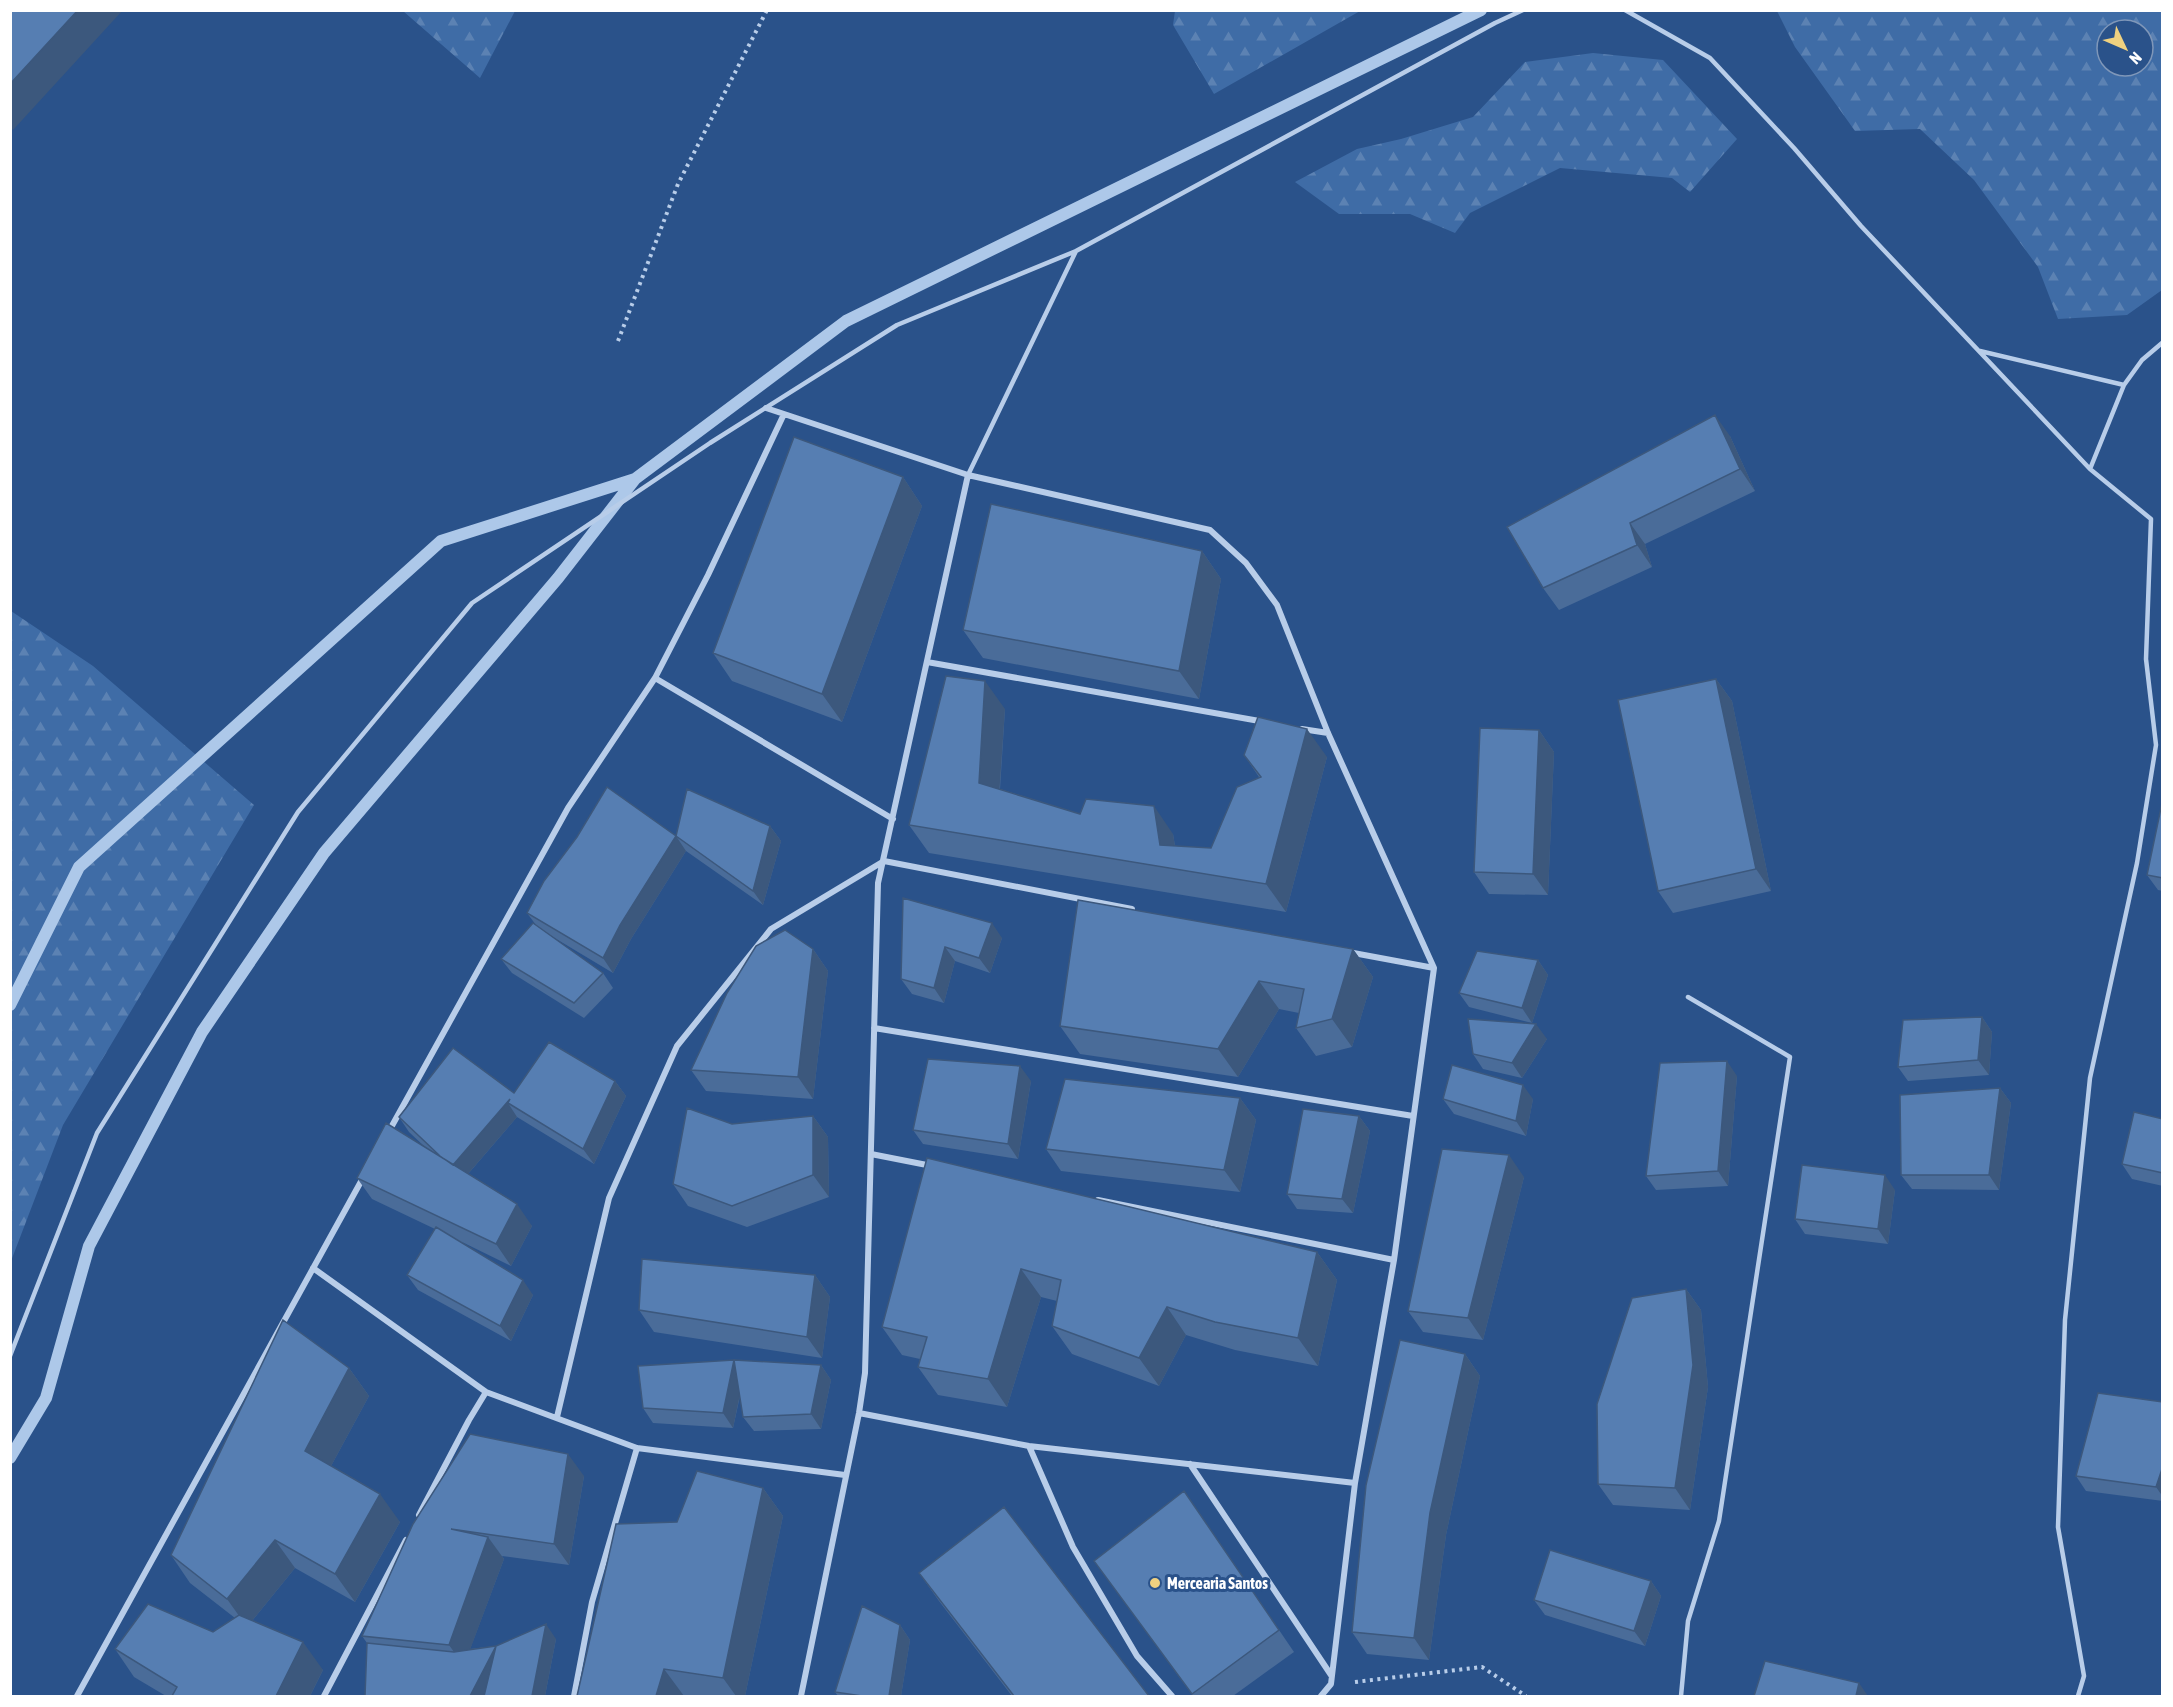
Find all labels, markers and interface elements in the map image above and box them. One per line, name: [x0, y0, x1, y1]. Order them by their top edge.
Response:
north arrow: [2095, 18, 2155, 78]
text: N: [2126, 49, 2146, 68]
place label: Mercearia Santos: [1167, 1574, 1268, 1592]
marker: Mercearia Santos: [1148, 1576, 1162, 1590]

